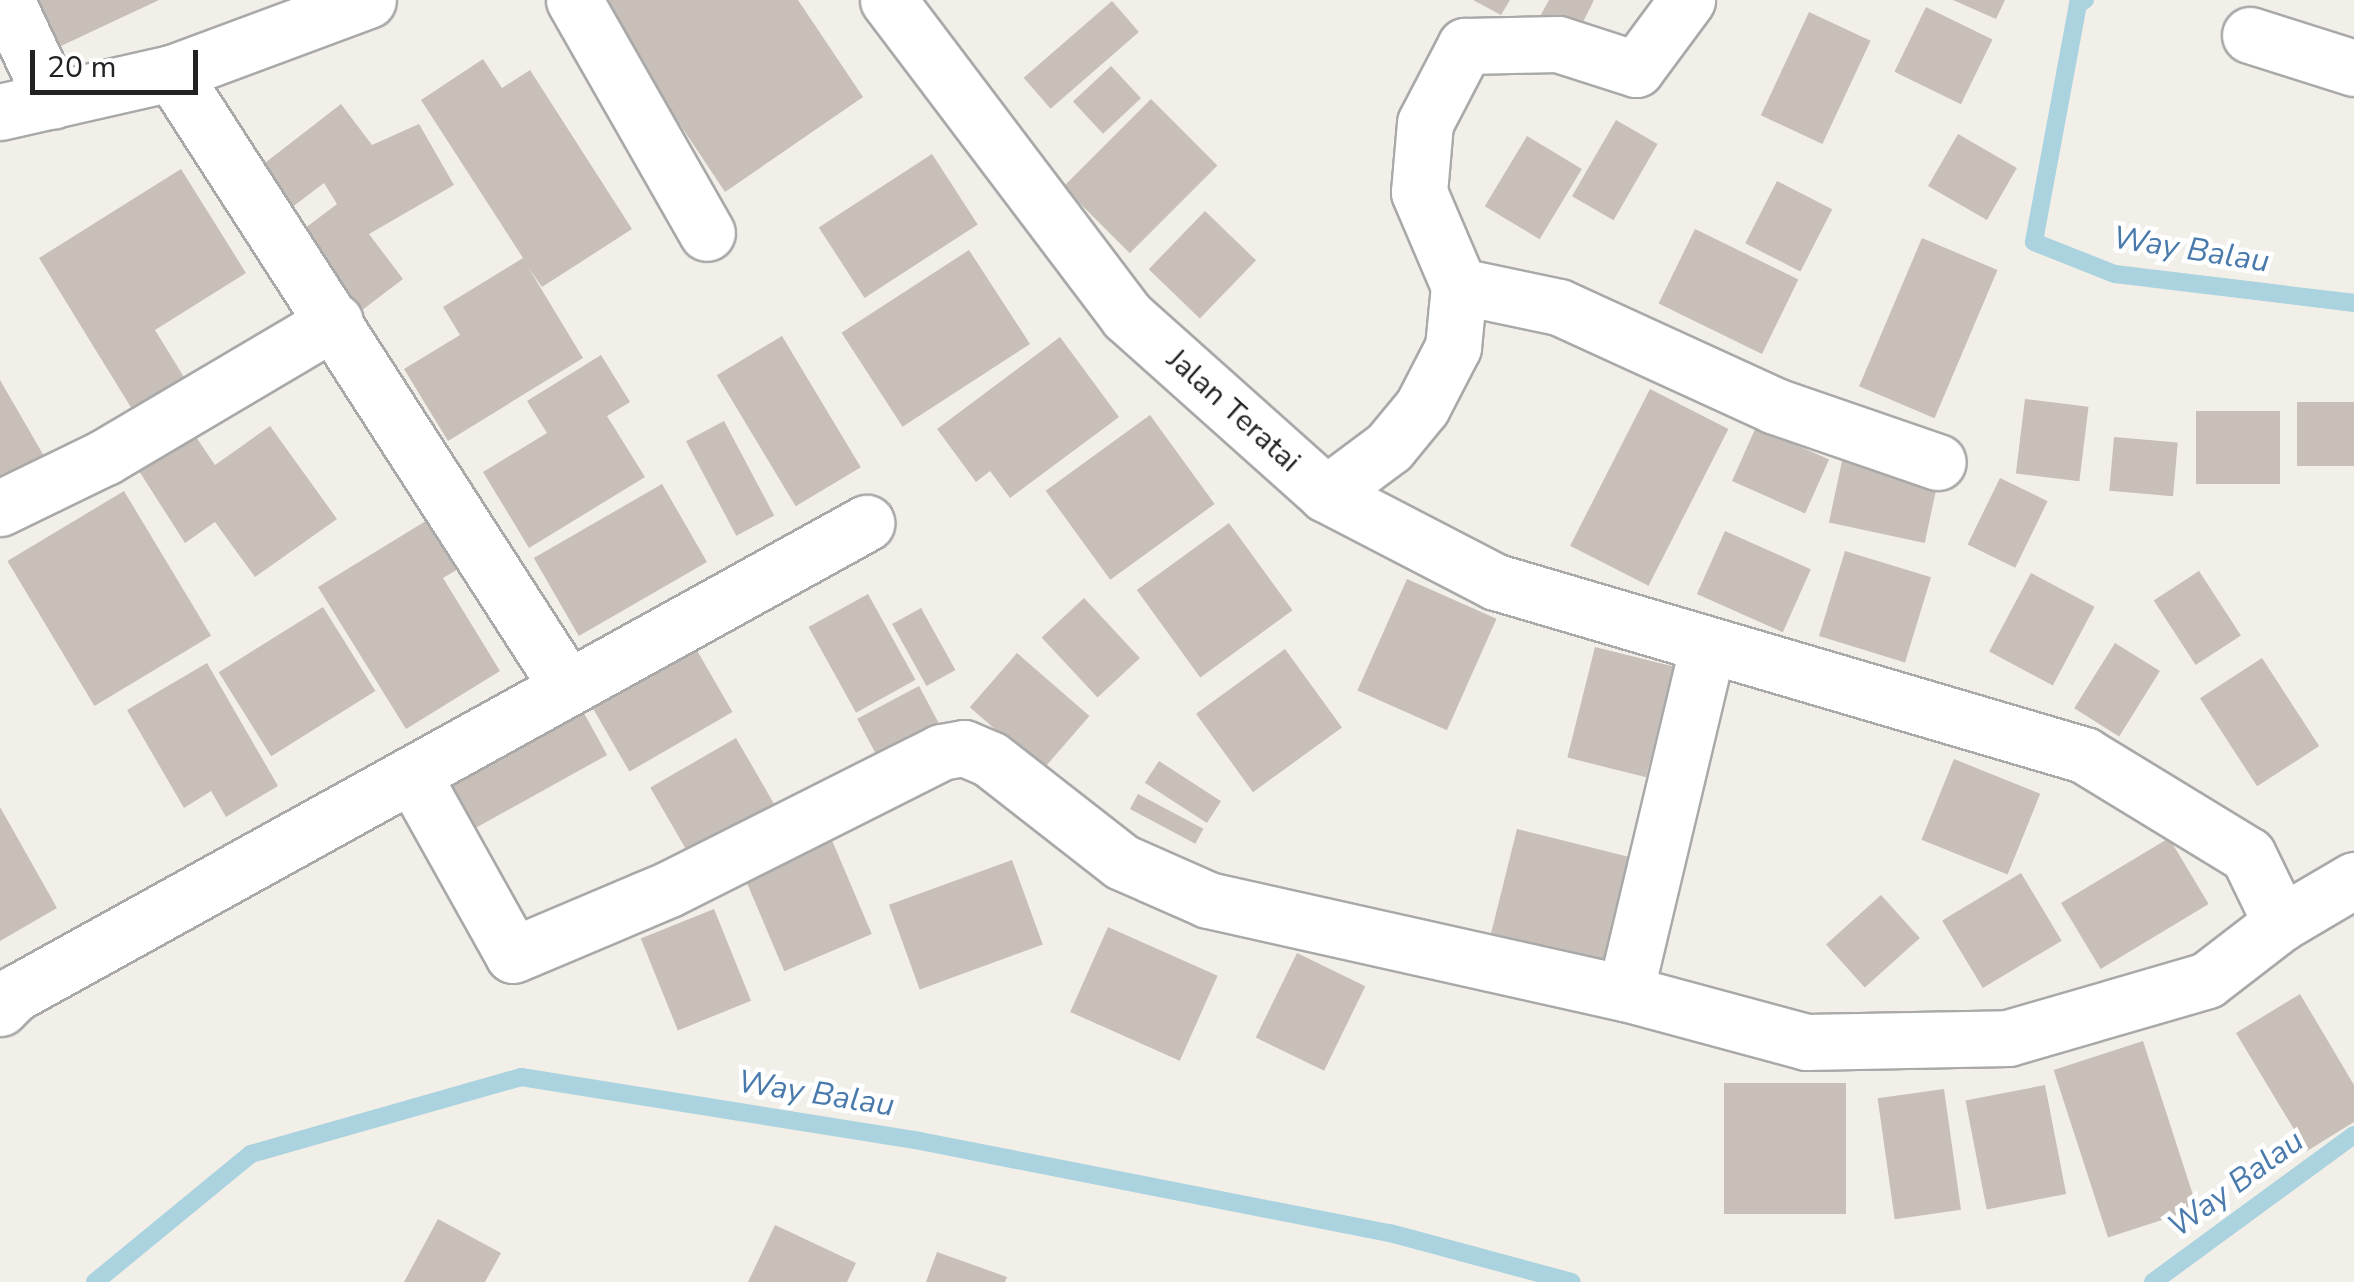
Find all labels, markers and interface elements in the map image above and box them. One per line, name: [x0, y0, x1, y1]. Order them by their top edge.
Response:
scale bar: [35, 30, 202, 92]
text: 20 m: [47, 47, 116, 88]
water label: Way Balau: [2110, 219, 2272, 281]
street label: Jalan Teratai: [1159, 342, 1307, 480]
water label: Way Balau: [735, 1063, 897, 1125]
water label: Way Balau: [2161, 1122, 2311, 1246]

